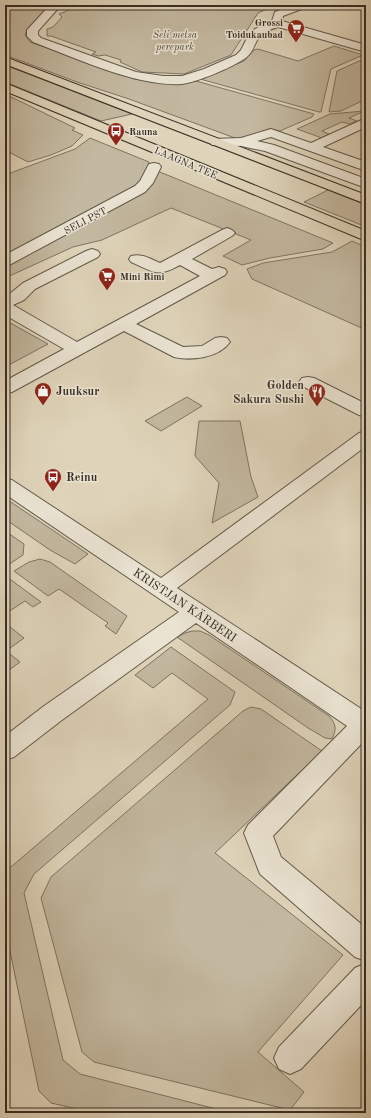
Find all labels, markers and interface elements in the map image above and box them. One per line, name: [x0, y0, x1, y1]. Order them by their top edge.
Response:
place label: Grossi Toidukaubad: [226, 18, 284, 40]
supermarket icon: Grossi Toidukaubad: [286, 18, 306, 43]
park label: Seli metsa perepark: [153, 30, 198, 53]
bus stop icon: Rauna: [106, 121, 126, 146]
place label: Rauna: [129, 127, 158, 137]
street label: LAAGNA TEE: [153, 145, 219, 181]
street label: SELI PST: [63, 206, 108, 236]
supermarket icon: Mini Rimi: [97, 266, 117, 291]
place label: Mini Rimi: [120, 272, 164, 282]
place label: Golden Sakura Sushi: [233, 380, 304, 406]
shop icon: Juuksur: [33, 381, 53, 406]
restaurant icon: Golden Sakura Sushi: [307, 382, 327, 407]
place label: Juuksur: [56, 386, 99, 398]
bus stop icon: Reinu: [43, 467, 63, 492]
place label: Reinu: [66, 472, 98, 484]
street label: KRISTJAN KÄRBERI: [131, 564, 241, 645]

